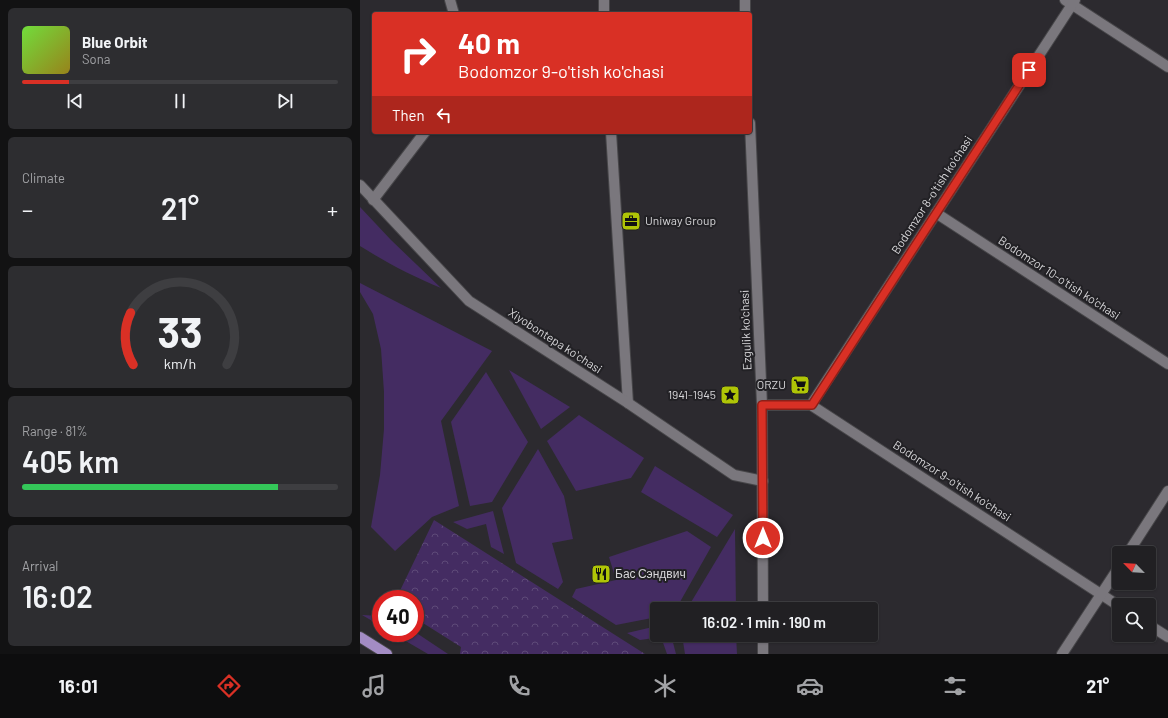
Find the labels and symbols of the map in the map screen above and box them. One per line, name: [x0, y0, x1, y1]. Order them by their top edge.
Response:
pin: [1012, 53, 1046, 87]
street label: Bodomzor 8-o'tish ko'chasi: [888, 133, 975, 256]
office icon: Uniway Group: [620, 210, 642, 232]
place label: Uniway Group: [645, 213, 716, 227]
street label: Bodomzor 10-o'tish ko'chasi: [996, 233, 1123, 322]
street label: Ezgulik ko'chasi: [737, 290, 753, 371]
street label: Xiyobontepa koʻchasi: [506, 305, 605, 376]
supermarket icon: ORZU: [789, 374, 811, 396]
place label: ORZU: [757, 377, 786, 391]
place icon: 1941-1945: [719, 384, 741, 406]
place label: 1941-1945: [668, 387, 716, 401]
street label: Bodomzor 9-o'tish ko'chasi: [891, 437, 1014, 524]
position arrow: [742, 517, 784, 559]
north arrow: [1112, 546, 1156, 590]
restaurant icon: Бас Сэндвич: [590, 563, 612, 585]
place label: Бас Сэндвич: [615, 566, 686, 581]
speed limit sign: 40: [372, 590, 424, 642]

